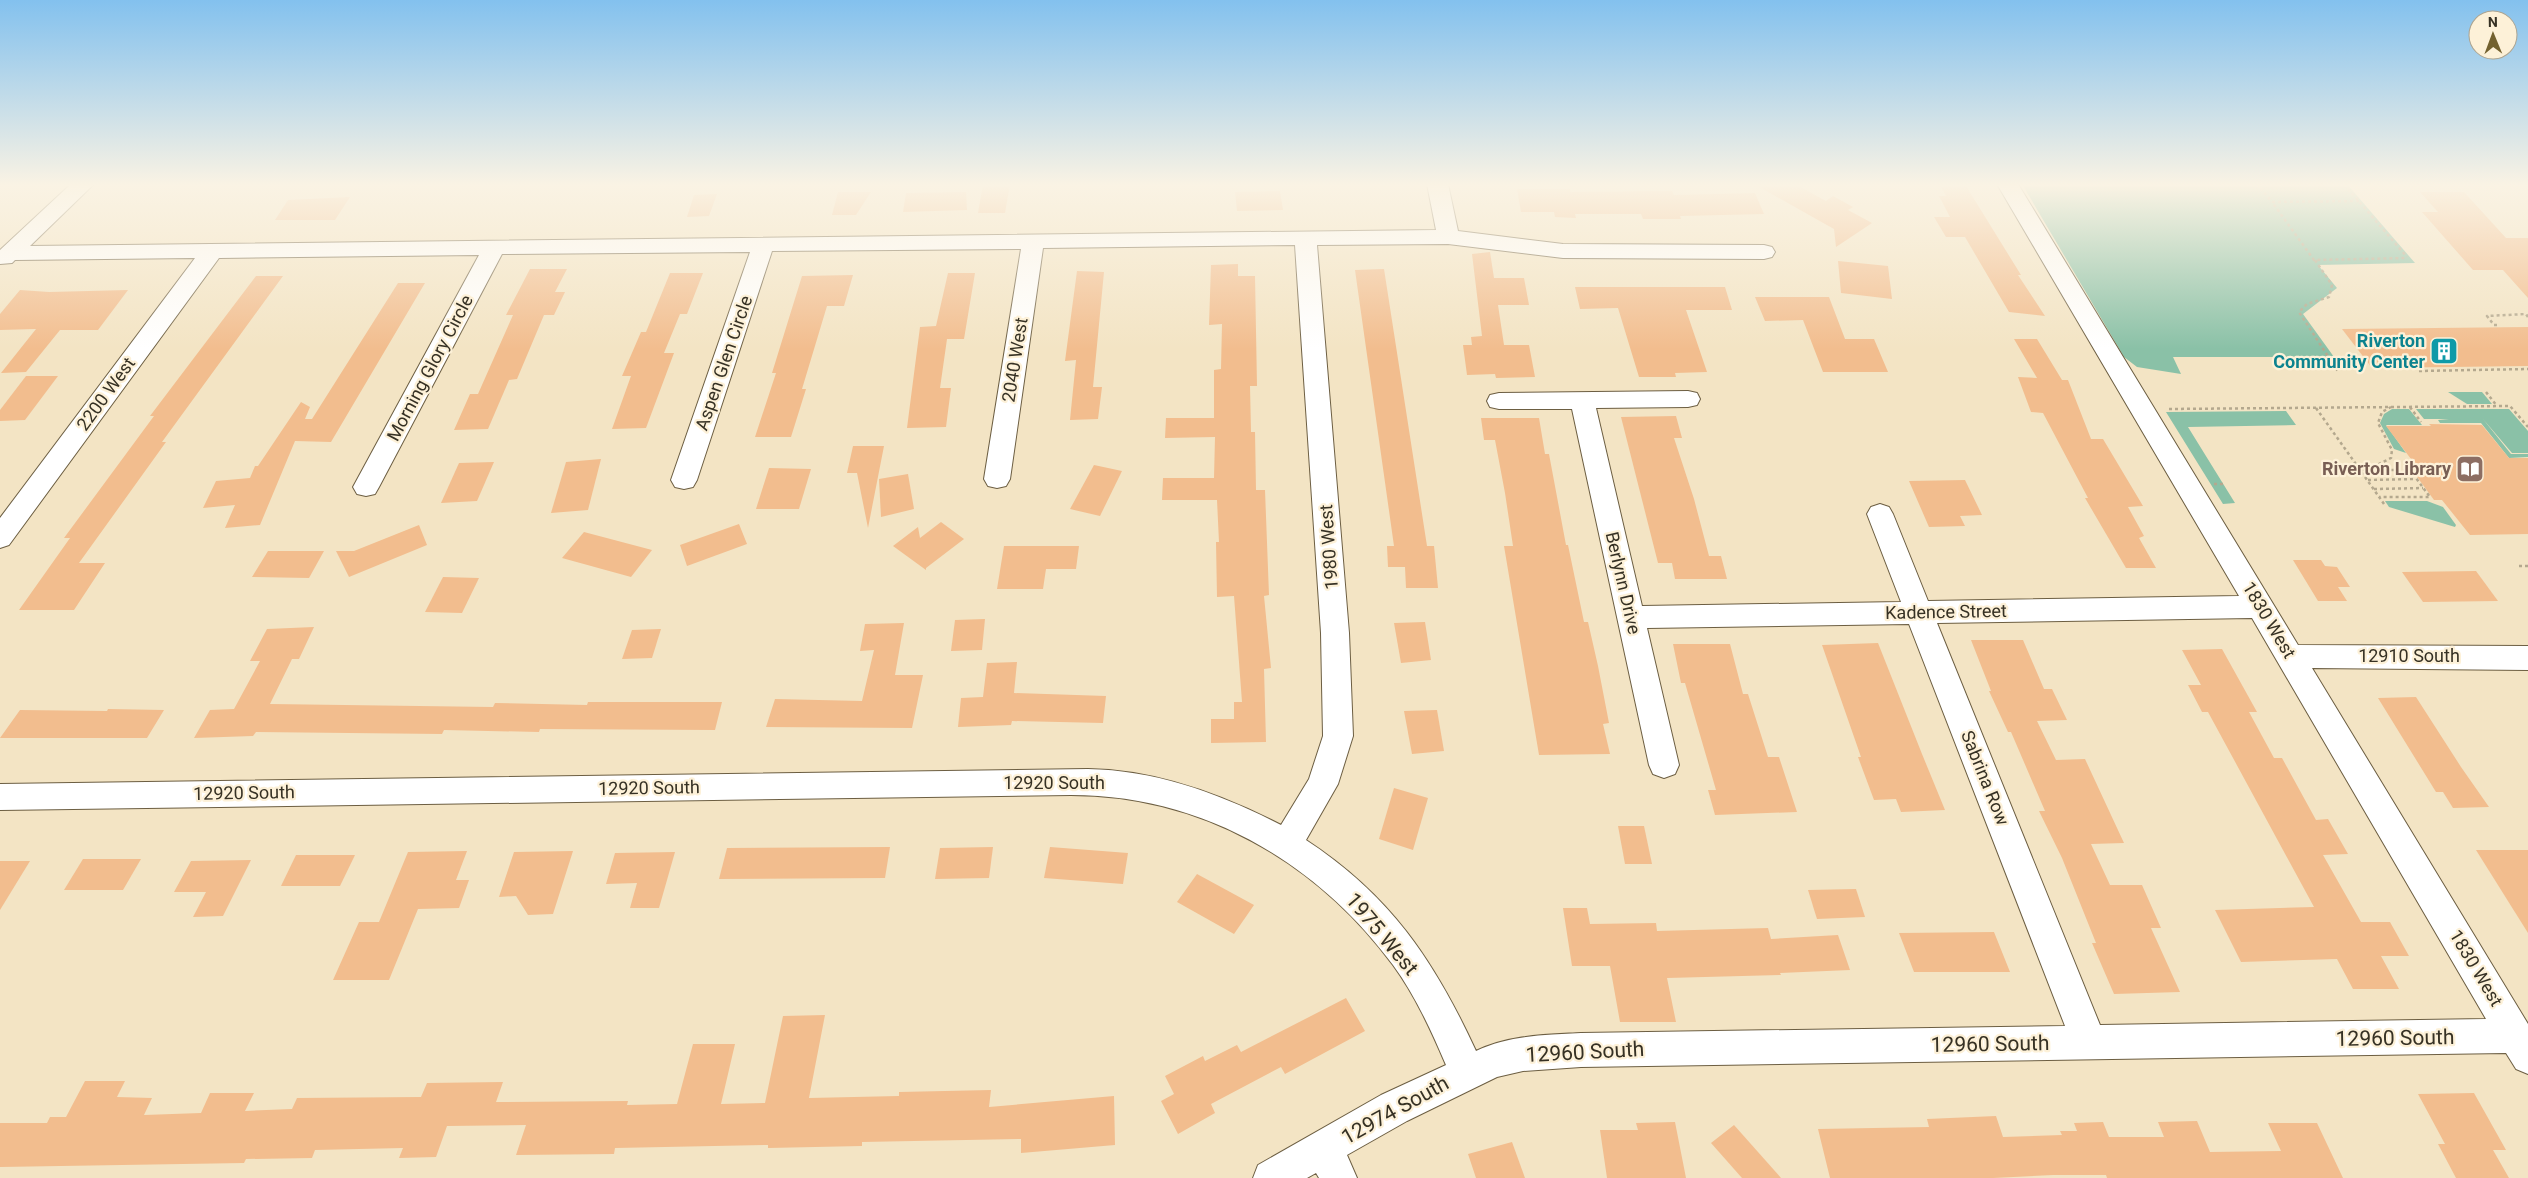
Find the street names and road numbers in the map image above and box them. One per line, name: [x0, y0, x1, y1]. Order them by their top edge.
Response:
street label: Morning Glory Circle: [382, 291, 477, 444]
street label: Aspen Glen Circle: [691, 293, 756, 433]
street label: 2040 West: [997, 316, 1032, 404]
street label: 2200 West: [72, 353, 139, 434]
street label: 1980 West: [1315, 504, 1342, 590]
street label: Berlynn Drive: [1601, 530, 1645, 636]
street label: 1830 West: [2238, 578, 2300, 662]
street label: Kadence Street: [1885, 600, 2007, 623]
street label: 12910 South: [2358, 645, 2460, 666]
street label: Sabrina Row: [1957, 727, 2014, 829]
street label: 12920 South: [1003, 772, 1105, 793]
street label: 12920 South: [598, 776, 700, 799]
street label: 12920 South: [193, 781, 295, 804]
street label: 1975 West: [1341, 888, 1423, 980]
street label: 1830 West: [2445, 926, 2507, 1010]
street label: 12960 South: [2335, 1025, 2455, 1051]
street label: 12960 South: [1930, 1031, 2050, 1057]
street label: 12960 South: [1525, 1037, 1645, 1067]
street label: 12974 South: [1337, 1071, 1453, 1149]

